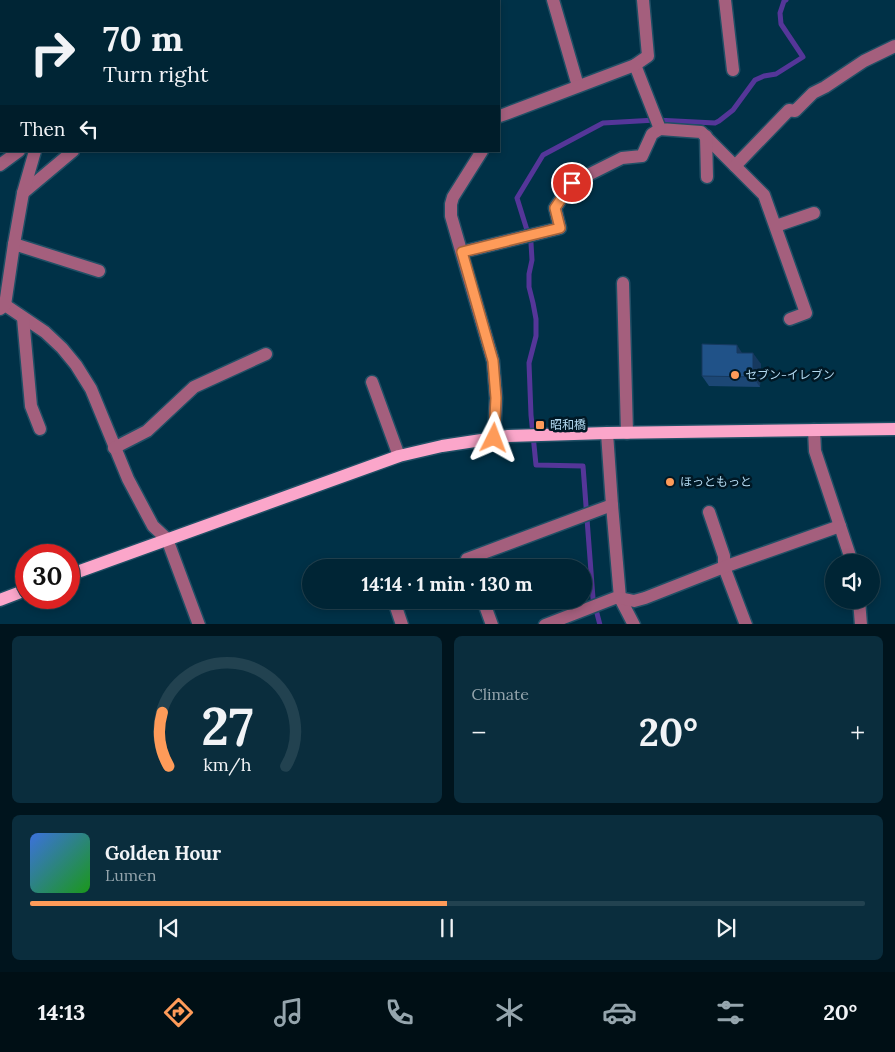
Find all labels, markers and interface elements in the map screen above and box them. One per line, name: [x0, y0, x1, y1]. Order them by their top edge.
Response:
text: 70 m: [103, 16, 183, 61]
icon: right: [20, 20, 85, 85]
text: Turn right: [103, 60, 208, 88]
icon: left: [75, 115, 103, 143]
text: Then: [20, 117, 65, 141]
pin: [551, 162, 593, 204]
icon: arrive: [558, 169, 586, 197]
place label: セブン-イレブン: [745, 367, 835, 382]
marker: セブン-イレブン: [729, 369, 741, 381]
position arrow: [467, 411, 519, 463]
place label: 昭和橋: [550, 417, 586, 432]
marker: 昭和橋: [534, 419, 546, 431]
place label: ほっともっと: [680, 474, 752, 489]
marker: ほっともっと: [664, 476, 676, 488]
speed limit sign: 30: [15, 544, 80, 609]
map controls: [825, 554, 880, 609]
button: sound: [825, 554, 880, 609]
text: 14:14 · 1 min · 130 m: [362, 572, 532, 596]
text: Climate: [472, 684, 529, 704]
text: 27: [201, 693, 253, 759]
text: 20°: [639, 708, 698, 756]
text: −: [472, 715, 486, 751]
text: +: [850, 715, 865, 751]
text: km/h: [203, 753, 251, 776]
text: Golden Hour: [105, 841, 221, 865]
text: Lumen: [105, 865, 157, 885]
icon: previous: [155, 914, 183, 942]
icon: pause: [433, 914, 461, 942]
icon: next: [712, 914, 740, 942]
icon: directions: [161, 995, 196, 1030]
icon: music: [271, 995, 306, 1030]
icon: phone: [382, 995, 417, 1030]
icon: climate: [492, 995, 527, 1030]
icon: car: [602, 995, 637, 1030]
icon: filters: [713, 995, 748, 1030]
text: 14:13: [38, 998, 85, 1026]
text: 20°: [823, 998, 857, 1026]

